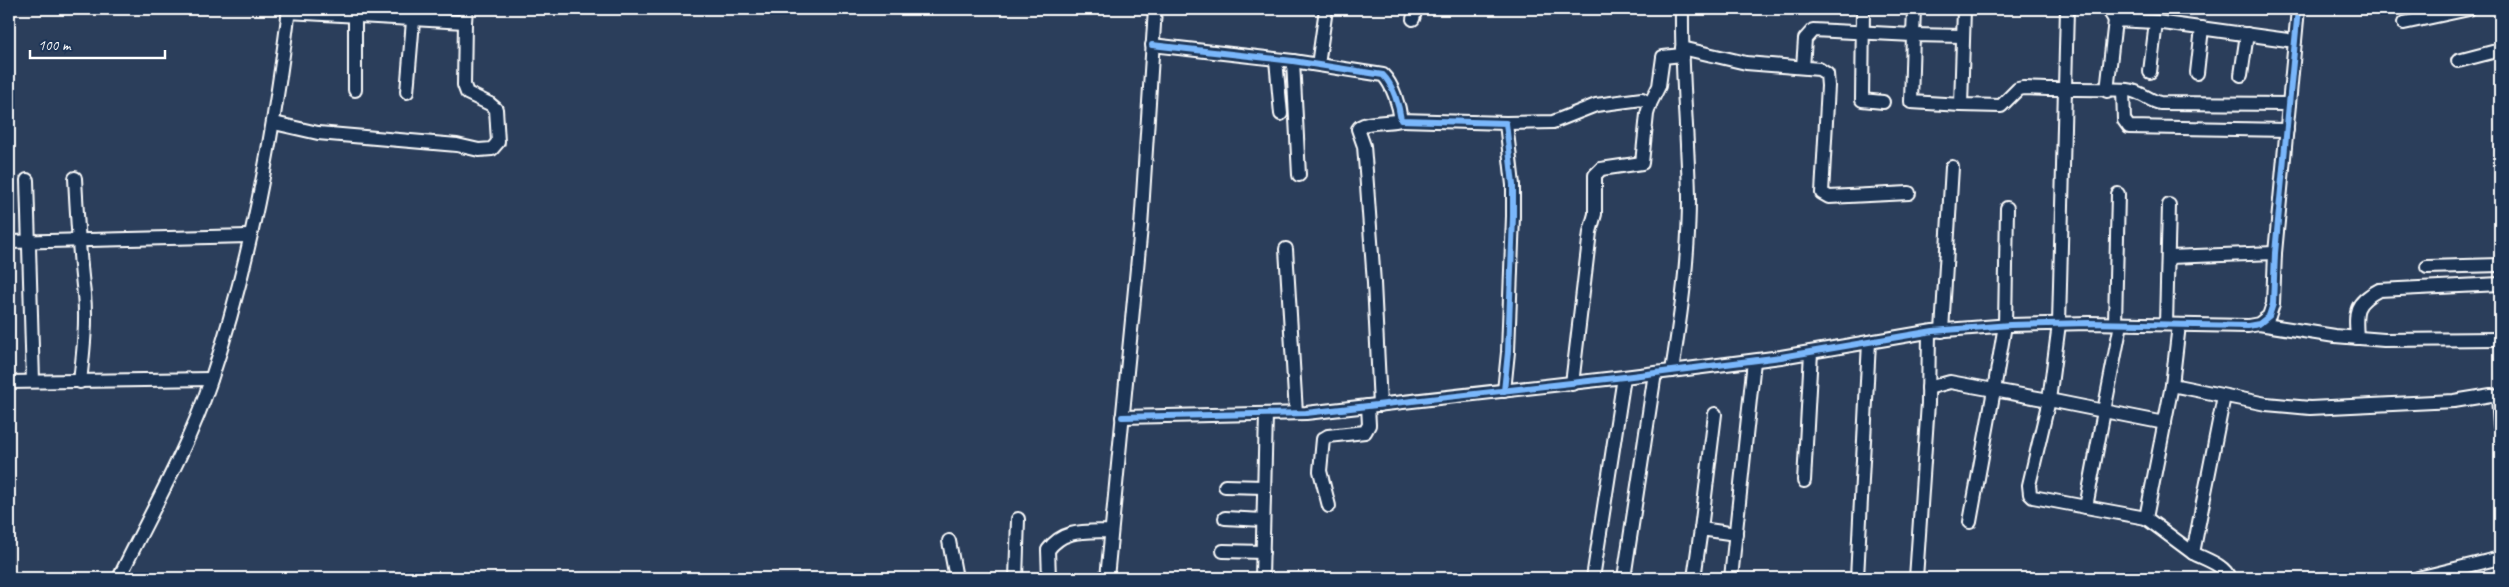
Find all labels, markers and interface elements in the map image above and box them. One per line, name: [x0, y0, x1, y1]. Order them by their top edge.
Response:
scale bar: [30, 28, 165, 60]
text: 100 m: [38, 36, 72, 55]

